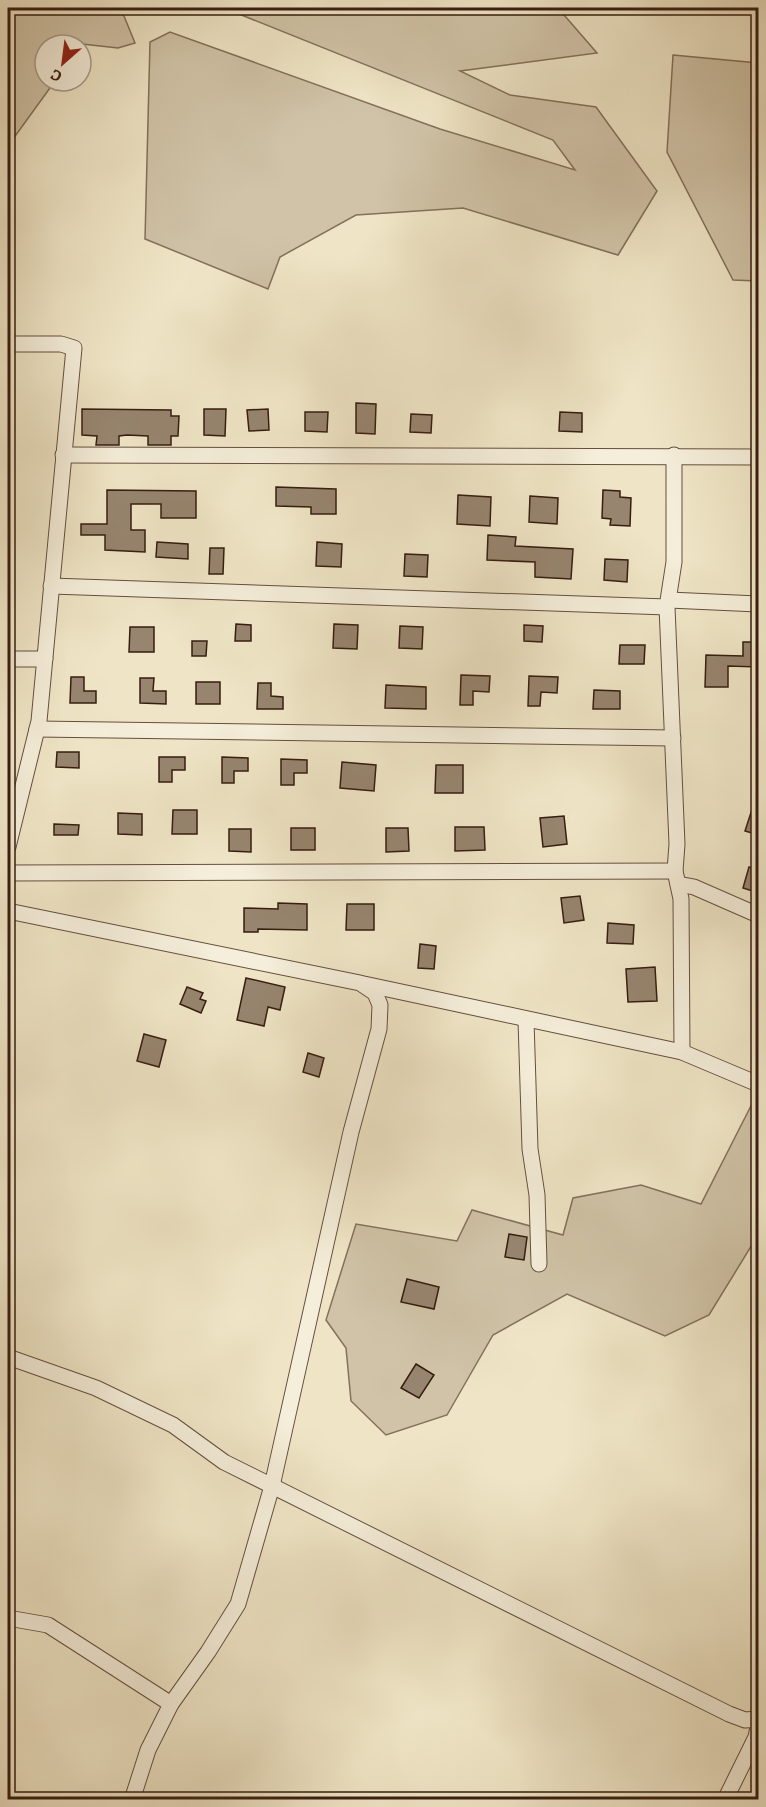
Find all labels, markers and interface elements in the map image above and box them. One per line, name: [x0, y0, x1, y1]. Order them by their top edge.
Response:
north arrow: [33, 33, 93, 93]
text: С: [47, 63, 66, 87]

